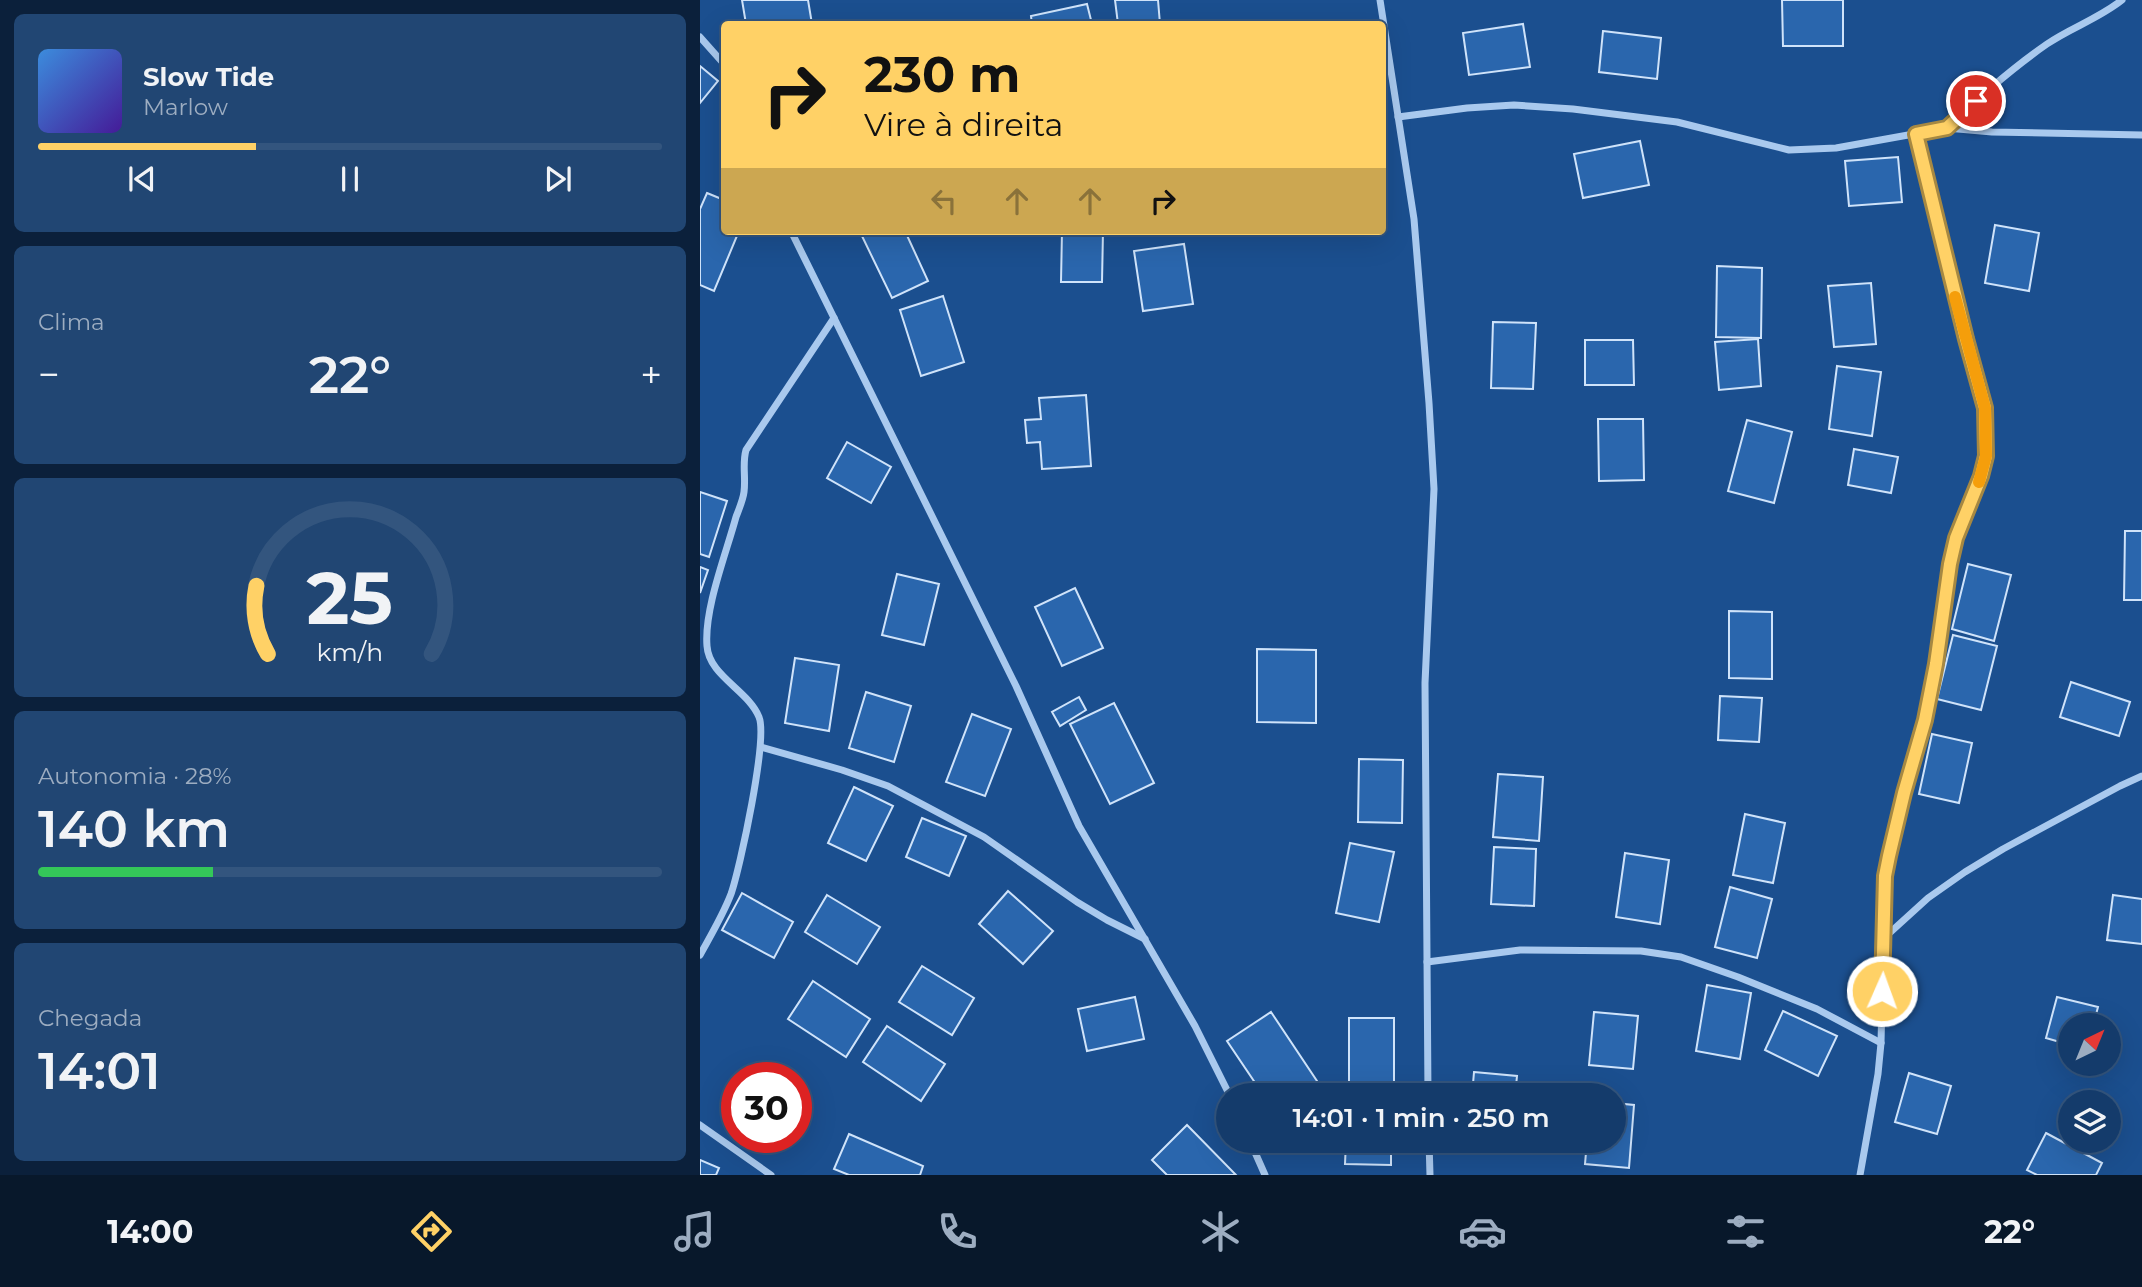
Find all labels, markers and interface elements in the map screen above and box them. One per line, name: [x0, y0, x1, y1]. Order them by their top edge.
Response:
text: 230 m: [864, 45, 1020, 104]
icon: right: [749, 49, 840, 140]
text: Slow Tide: [143, 61, 274, 93]
pin: [1946, 71, 2006, 131]
icon: arrive: [1957, 82, 1995, 120]
text: Marlow: [143, 93, 228, 121]
text: Vire à direita: [864, 105, 1063, 144]
icon: previous: [123, 160, 161, 198]
icon: pause: [331, 160, 369, 198]
icon: next: [539, 160, 577, 198]
icon: left: [925, 182, 963, 220]
icon: ahead: [998, 182, 1036, 220]
icon: ahead: [1071, 182, 1109, 220]
icon: right: [1144, 182, 1182, 220]
text: Clima: [38, 308, 105, 336]
text: 22°: [309, 343, 391, 406]
text: −: [38, 351, 60, 398]
text: +: [640, 351, 662, 398]
text: 25: [307, 554, 393, 642]
text: km/h: [317, 636, 383, 666]
text: Autonomia · 28%: [38, 762, 232, 790]
text: 140 km: [38, 797, 230, 860]
position arrow: [1845, 954, 1919, 1028]
text: Chegada: [38, 1004, 142, 1032]
north arrow: [2058, 1013, 2121, 1076]
map controls: [2058, 1013, 2121, 1153]
text: 14:01: [38, 1039, 161, 1102]
speed limit sign: 30: [721, 1062, 812, 1153]
button: layers: [2058, 1090, 2121, 1153]
text: 14:01 · 1 min · 250 m: [1292, 1102, 1550, 1134]
icon: directions: [407, 1207, 456, 1256]
icon: music: [670, 1207, 719, 1256]
icon: phone: [933, 1207, 982, 1256]
icon: climate: [1196, 1207, 1245, 1256]
icon: car: [1458, 1207, 1507, 1256]
icon: filters: [1721, 1207, 1770, 1256]
text: 14:00: [107, 1212, 194, 1251]
text: 22°: [1984, 1212, 2035, 1251]

